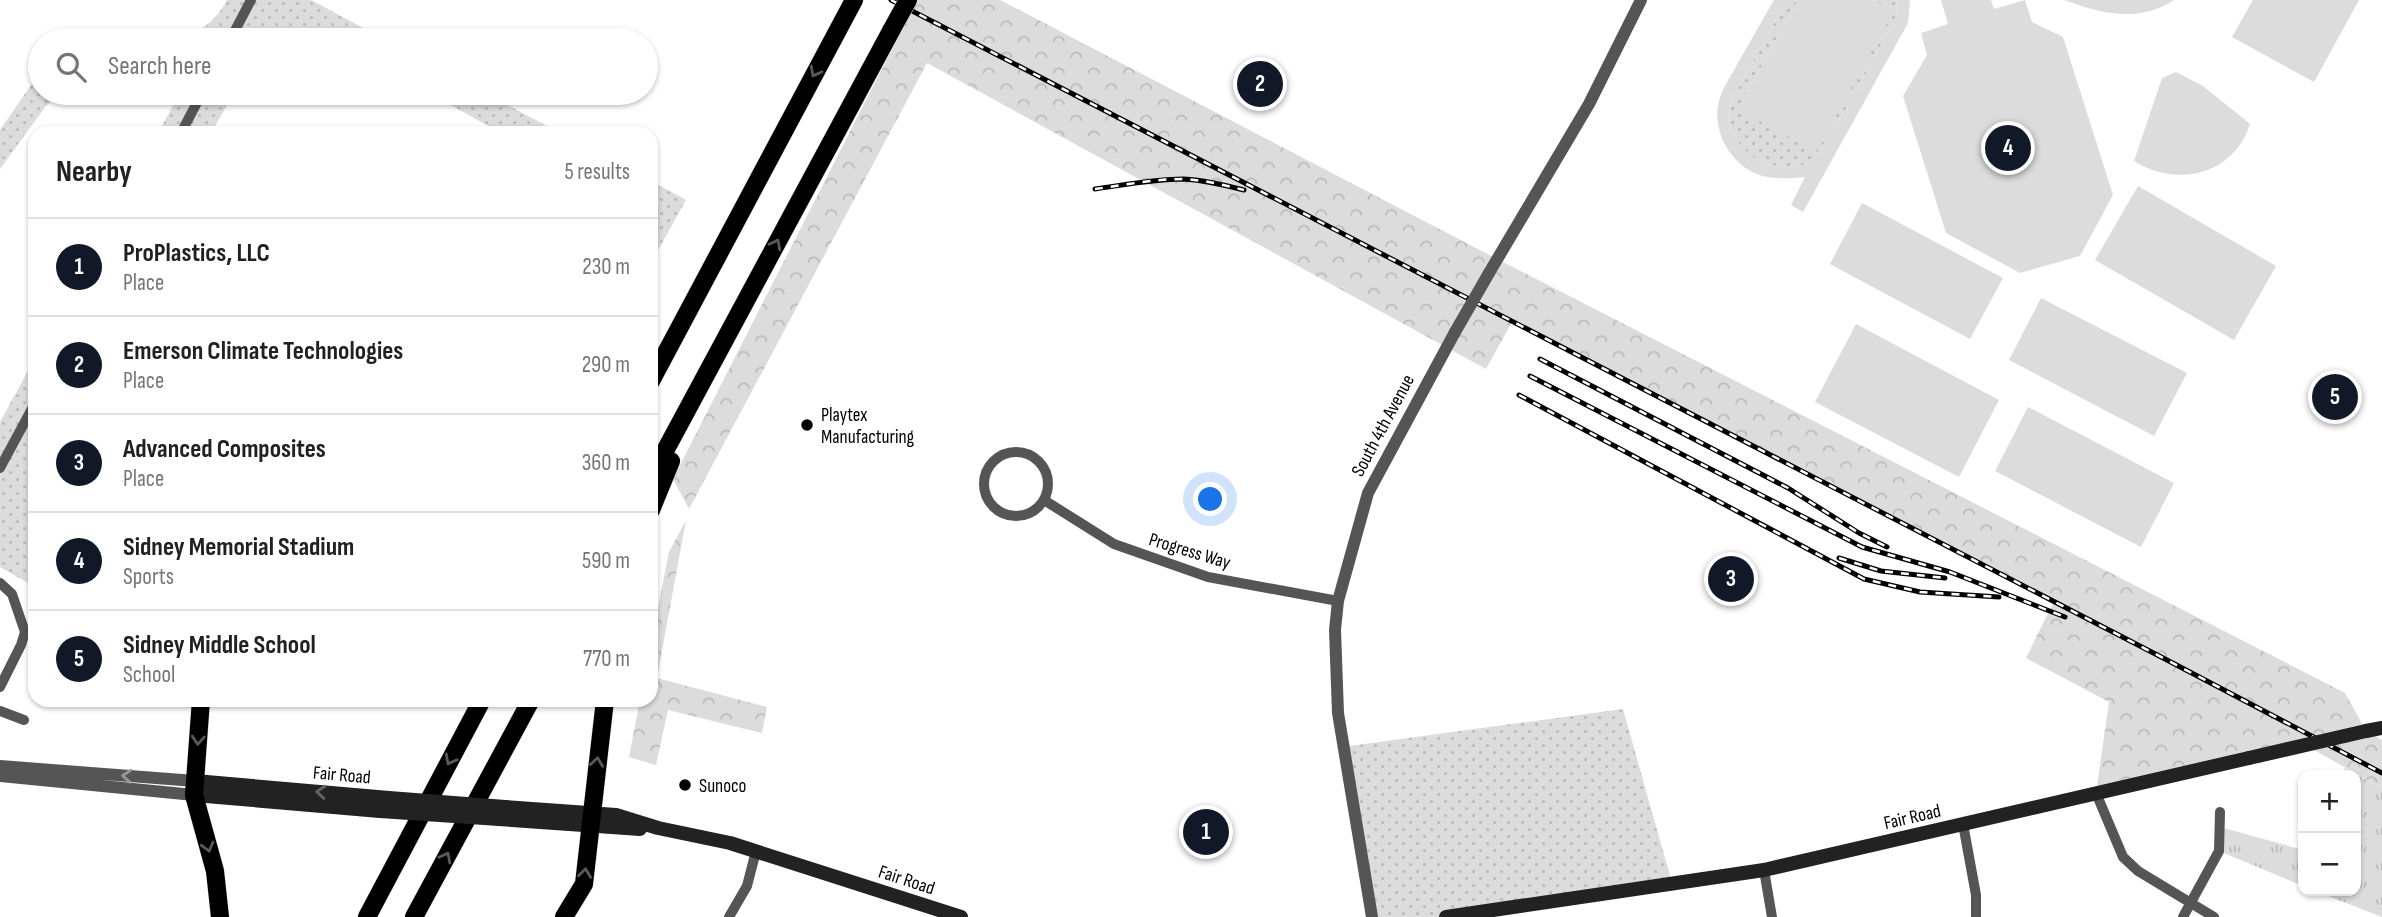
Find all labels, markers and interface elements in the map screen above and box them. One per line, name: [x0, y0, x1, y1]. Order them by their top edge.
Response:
search box: [28, 28, 658, 105]
icon: search: [52, 48, 90, 86]
text: Search here: [108, 51, 211, 82]
pin: 2: [1237, 58, 1283, 110]
one-way arrow: [810, 65, 823, 77]
pin: 4: [1985, 122, 2031, 174]
text: Nearby: [56, 154, 132, 190]
text: 5 results: [564, 158, 630, 186]
text: ProPlastics, LLC: [123, 238, 270, 269]
one-way arrow: [768, 239, 782, 251]
text: 1: [74, 253, 84, 281]
text: 230 m: [582, 253, 630, 281]
text: Place: [123, 269, 164, 297]
text: Emerson Climate Technologies: [123, 336, 403, 367]
text: 2: [74, 351, 84, 379]
text: 290 m: [582, 351, 630, 379]
text: Place: [123, 367, 164, 395]
street label: South 4th Avenue: [1347, 371, 1420, 481]
pin: 5: [2312, 371, 2358, 423]
place label: Playtex Manufacturing: [821, 404, 915, 449]
marker: Playtex Manufacturing: [799, 417, 815, 433]
text: Advanced Composites: [123, 434, 326, 465]
text: 3: [74, 449, 84, 477]
text: 360 m: [582, 449, 630, 477]
text: Place: [123, 465, 164, 493]
your location: [1193, 482, 1227, 516]
street label: Progress Way: [1146, 528, 1234, 575]
text: Sidney Memorial Stadium: [123, 532, 354, 563]
text: 4: [74, 547, 84, 575]
text: 590 m: [582, 547, 630, 575]
pin: 3: [1708, 553, 1754, 605]
text: Sports: [123, 563, 174, 591]
text: Sidney Middle School: [123, 630, 316, 661]
text: 5: [74, 645, 84, 673]
text: 770 m: [583, 645, 630, 673]
text: School: [123, 661, 175, 689]
one-way arrow: [191, 735, 206, 746]
one-way arrow: [445, 753, 459, 765]
one-way arrow: [589, 756, 604, 768]
street label: Fair Road: [312, 762, 372, 789]
one-way arrow: [121, 769, 132, 784]
map controls: [2298, 770, 2361, 896]
button: +: [2298, 770, 2361, 833]
place label: Sunoco: [699, 775, 747, 798]
marker: Sunoco: [677, 777, 693, 793]
one-way arrow: [315, 785, 326, 800]
street label: Fair Road: [1882, 800, 1943, 835]
pin: 1: [1183, 806, 1229, 858]
button: −: [2298, 833, 2361, 896]
one-way arrow: [200, 841, 214, 853]
one-way arrow: [438, 852, 451, 864]
street label: Fair Road: [875, 861, 938, 900]
one-way arrow: [577, 867, 592, 879]

